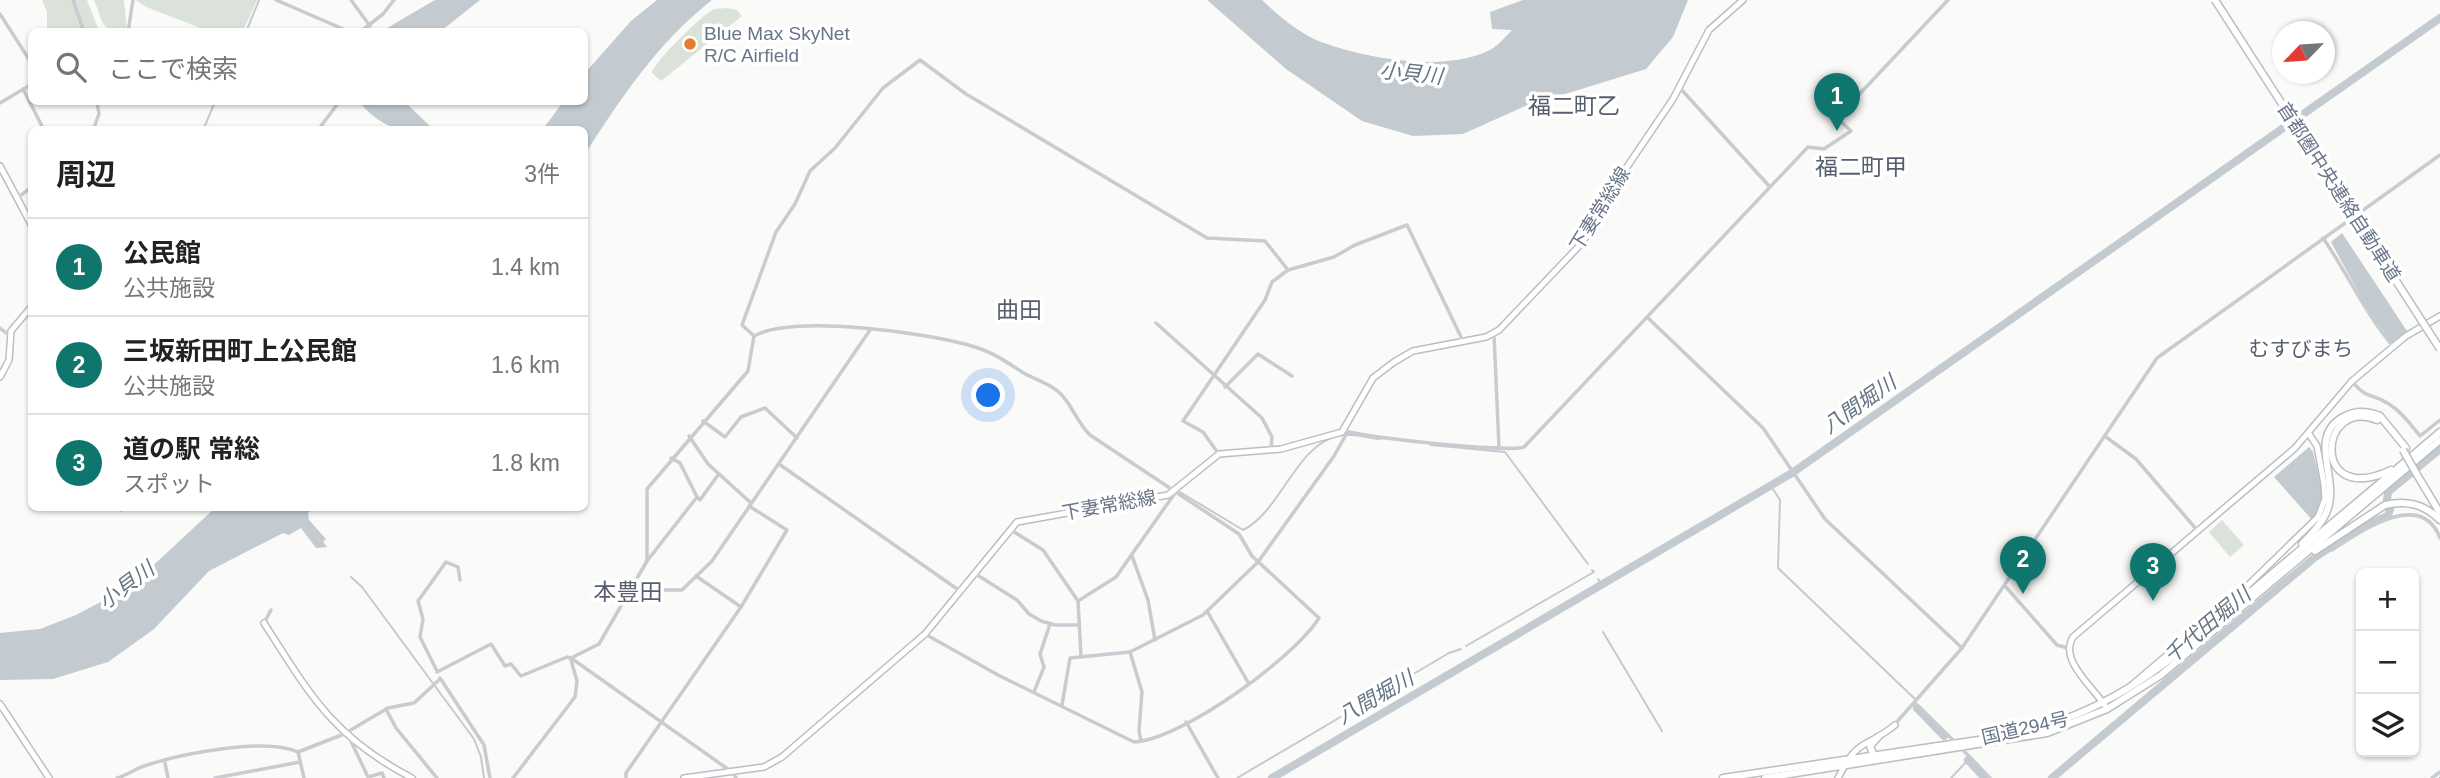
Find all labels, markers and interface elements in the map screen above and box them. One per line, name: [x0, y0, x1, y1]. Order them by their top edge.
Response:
north arrow: [2272, 21, 2335, 84]
place label: Blue Max SkyNet R/C Airfield: [704, 23, 850, 66]
search box: [28, 28, 588, 105]
marker: Blue Max SkyNet R/C Airfield: [682, 36, 698, 52]
icon: search: [52, 48, 90, 86]
text: ここで検索: [108, 54, 238, 84]
water label: 小貝川: [1378, 58, 1446, 88]
pin: 1: [1814, 73, 1860, 131]
district label: 福二町乙: [1528, 93, 1620, 119]
street label: 首都圏中央連絡自動車道: [2273, 99, 2405, 285]
district label: 福二町甲: [1815, 154, 1907, 180]
text: 周辺: [56, 158, 116, 191]
text: 3件: [524, 161, 560, 187]
street label: 下妻常総線: [1566, 163, 1634, 255]
text: 公民館: [123, 238, 201, 268]
text: 1: [73, 254, 85, 280]
text: 1.4 km: [491, 254, 560, 280]
text: 公共施設: [123, 275, 215, 301]
district label: 曲田: [996, 297, 1042, 323]
text: 三坂新田町上公民館: [123, 336, 357, 366]
district label: むすびまち: [2249, 337, 2354, 360]
text: 2: [73, 352, 85, 378]
text: 1.6 km: [491, 352, 560, 378]
water label: 八間堀川: [1818, 369, 1902, 438]
text: 公共施設: [123, 373, 215, 399]
your location: [971, 378, 1005, 412]
text: 道の駅 常総: [123, 434, 260, 464]
text: 3: [73, 450, 85, 476]
text: 1.8 km: [491, 450, 560, 476]
text: スポット: [123, 471, 215, 497]
street label: 下妻常総線: [1060, 486, 1158, 524]
pin: 2: [2000, 536, 2046, 594]
pin: 3: [2130, 543, 2176, 601]
water label: 小貝川: [94, 556, 160, 613]
map controls: [2356, 568, 2419, 757]
button: +: [2356, 568, 2419, 631]
district label: 本豊田: [594, 579, 663, 605]
water label: 千代田堀川: [2159, 581, 2256, 668]
button: −: [2356, 631, 2419, 694]
water label: 八間堀川: [1333, 665, 1419, 728]
button: layers: [2356, 694, 2419, 757]
street label: 国道294号: [1979, 708, 2071, 748]

